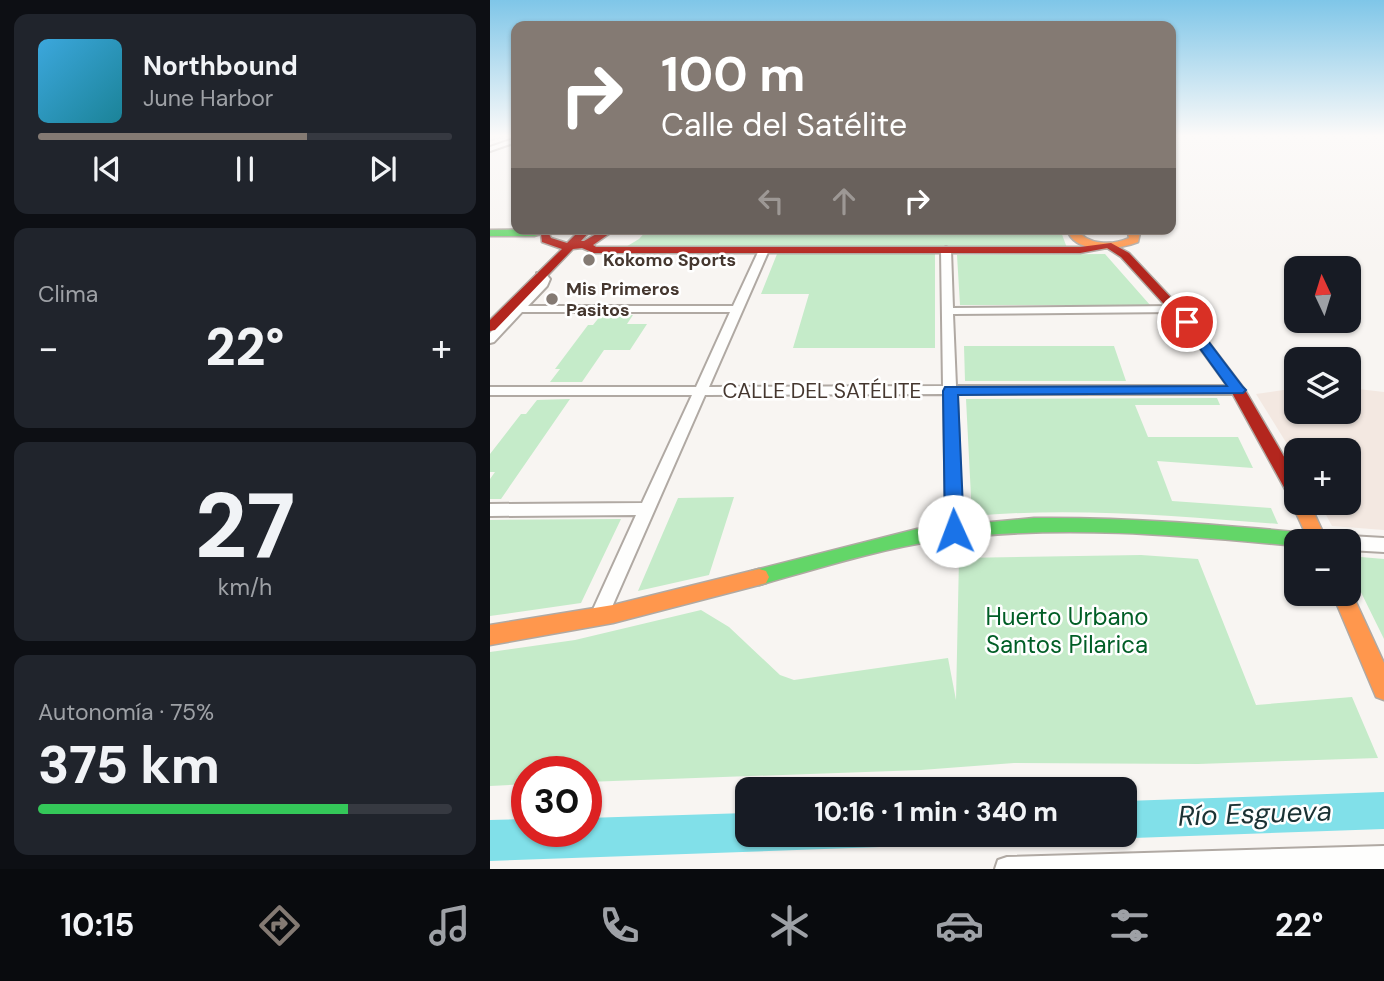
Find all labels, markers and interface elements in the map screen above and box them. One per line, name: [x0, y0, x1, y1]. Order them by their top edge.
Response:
text: 100 m: [661, 42, 805, 106]
text: Northbound: [143, 49, 298, 83]
icon: right: [546, 49, 637, 140]
text: June Harbor: [143, 83, 273, 113]
text: Calle del Satélite: [661, 104, 907, 146]
icon: previous: [88, 150, 126, 188]
icon: pause: [226, 150, 264, 188]
icon: next: [364, 150, 402, 188]
icon: left: [752, 182, 790, 220]
icon: ahead: [825, 182, 863, 220]
icon: right: [898, 182, 936, 220]
place label: Kokomo Sports: [603, 248, 736, 272]
marker: Kokomo Sports: [581, 252, 597, 268]
north arrow: [1284, 256, 1362, 332]
map controls: [1284, 256, 1361, 606]
place label: Mis Primeros Pasitos: [566, 277, 680, 322]
text: Clima: [38, 279, 98, 309]
marker: Mis Primeros Pasitos: [544, 291, 560, 307]
pin: [1157, 292, 1217, 352]
icon: arrive: [1168, 303, 1206, 341]
text: 22°: [205, 313, 285, 381]
text: −: [38, 323, 59, 373]
text: +: [431, 323, 452, 373]
button: layers: [1284, 347, 1361, 424]
street label: CALLE DEL SATÉLITE: [723, 377, 921, 405]
button: +: [1284, 438, 1361, 515]
text: 27: [195, 467, 295, 585]
position arrow: [917, 494, 991, 568]
button: −: [1284, 529, 1361, 606]
text: km/h: [218, 572, 272, 602]
park label: Huerto Urbano Santos Pilarica: [986, 601, 1148, 660]
text: Autonomía · 75%: [38, 697, 214, 727]
text: 375 km: [38, 731, 220, 799]
speed limit sign: 30: [511, 756, 602, 847]
water label: Río Esgueva: [1177, 792, 1333, 835]
text: 10:16 · 1 min · 340 m: [814, 795, 1058, 829]
icon: directions: [255, 901, 304, 950]
icon: music: [425, 901, 474, 950]
icon: phone: [595, 901, 644, 950]
icon: climate: [765, 901, 814, 950]
icon: car: [935, 901, 984, 950]
icon: filters: [1105, 901, 1154, 950]
text: 10:15: [60, 904, 134, 946]
text: 22°: [1275, 904, 1323, 946]

